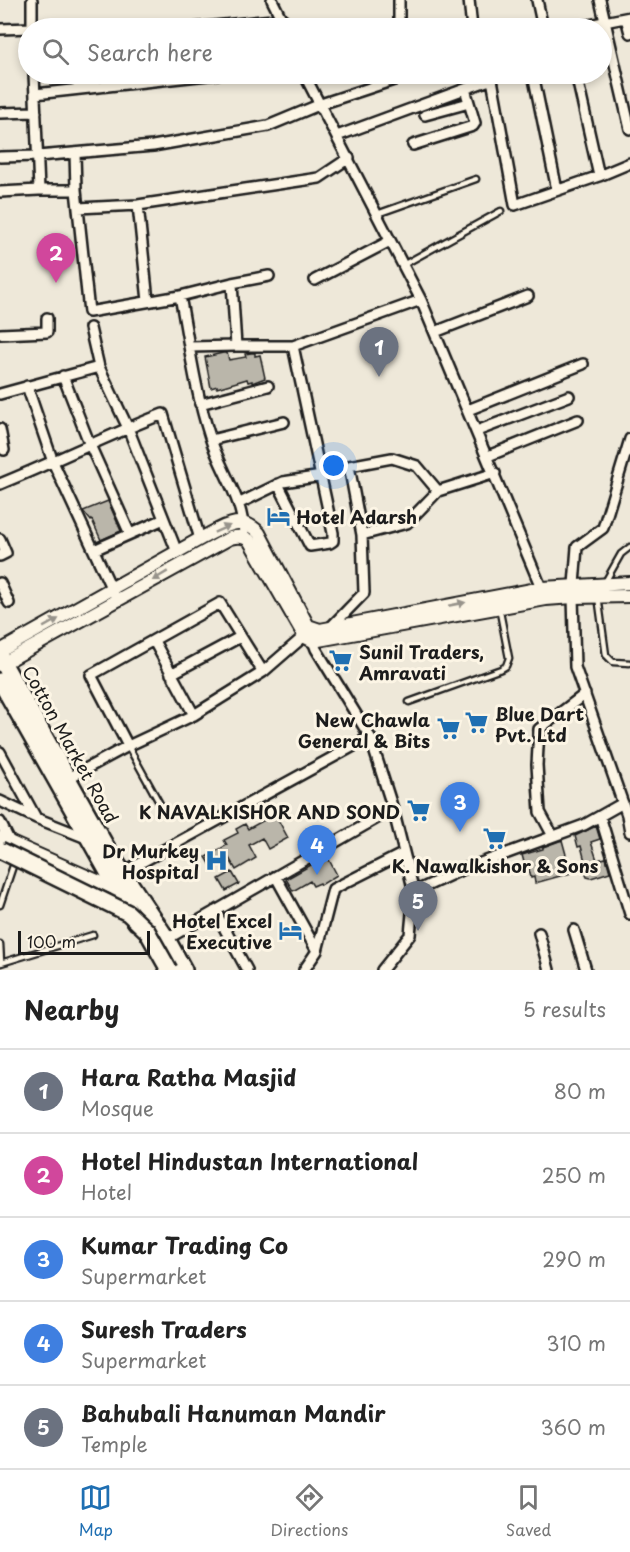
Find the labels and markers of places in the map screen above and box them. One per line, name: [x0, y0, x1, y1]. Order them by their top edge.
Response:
pin: 2: [36, 234, 76, 283]
pin: 1: [360, 328, 398, 377]
hotel icon: Hotel Adarsh: [265, 503, 291, 529]
place label: Hotel Adarsh: [296, 503, 417, 530]
place label: Sunil Traders, Amravati: [358, 638, 484, 686]
supermarket icon: Sunil Traders, Amravati: [328, 648, 354, 674]
place label: Blue Dart Pvt. Ltd: [495, 700, 584, 748]
place label: New Chawla General & Bits: [298, 706, 430, 754]
supermarket icon: Blue Dart Pvt. Ltd: [464, 710, 490, 736]
supermarket icon: New Chawla General & Bits: [435, 716, 461, 742]
pin: 3: [440, 782, 480, 832]
place label: K NAVALKISHOR AND SOND: [139, 798, 400, 825]
supermarket icon: K NAVALKISHOR AND SOND: [405, 798, 431, 824]
pin: 4: [298, 826, 336, 875]
supermarket icon: K. Nawalkishor & Sons: [482, 826, 508, 852]
place label: Dr Murkey Hospital: [102, 837, 199, 885]
hospital icon: Dr Murkey Hospital: [204, 847, 230, 873]
place label: K. Nawalkishor & Sons: [392, 852, 599, 879]
pin: 5: [398, 882, 438, 931]
place label: Hotel Excel Executive: [172, 907, 272, 955]
hotel icon: Hotel Excel Executive: [277, 917, 303, 943]

